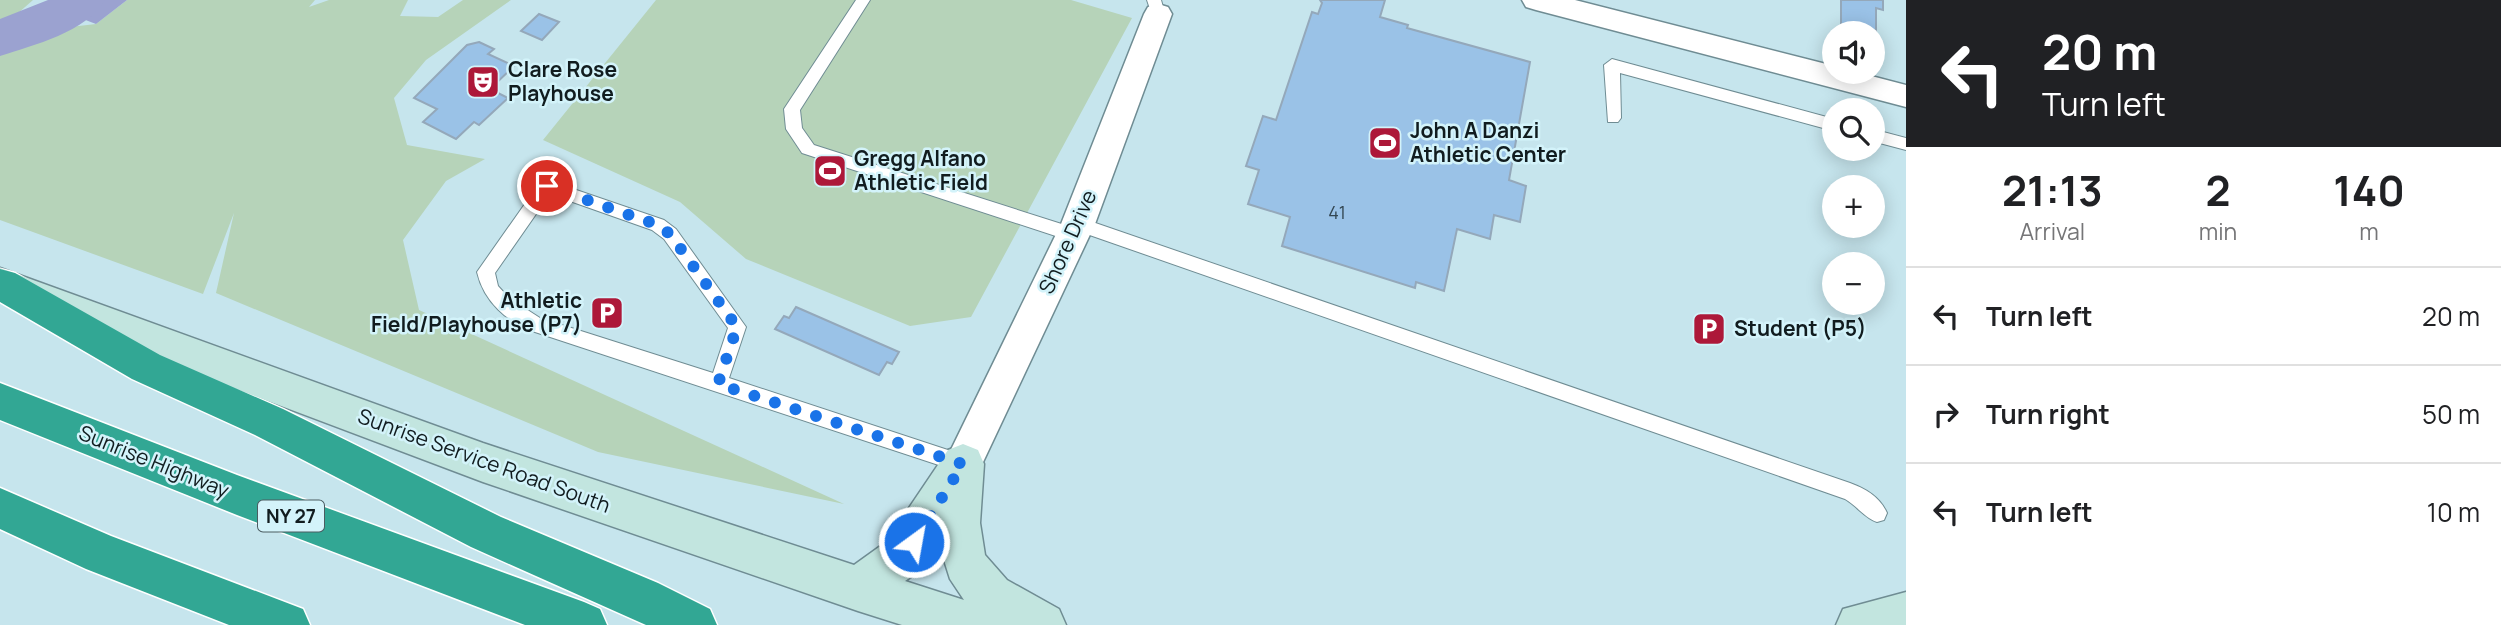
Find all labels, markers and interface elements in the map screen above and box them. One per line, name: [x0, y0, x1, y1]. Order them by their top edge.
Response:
text: 20 m: [2042, 18, 2157, 85]
map controls: [1822, 21, 1885, 315]
button: sound: [1822, 21, 1885, 84]
icon: left: [1927, 28, 2018, 119]
place label: Clare Rose Playhouse: [508, 55, 617, 107]
theatre icon: Clare Rose Playhouse: [464, 63, 502, 101]
text: Turn left: [2042, 82, 2166, 126]
button: search: [1822, 98, 1885, 161]
place label: John A Danzi Athletic Center: [1410, 116, 1566, 168]
sports icon: John A Danzi Athletic Center: [1366, 124, 1404, 162]
place label: Gregg Alfano Athletic Field: [854, 144, 988, 196]
sports icon: Gregg Alfano Athletic Field: [811, 152, 849, 190]
pin: [517, 156, 577, 216]
text: 21:13: [2002, 161, 2103, 219]
text: 2: [2205, 161, 2231, 219]
text: 140: [2333, 161, 2405, 219]
icon: arrive: [528, 167, 566, 205]
button: +: [1822, 175, 1885, 238]
street label: Shore Drive: [1032, 185, 1102, 298]
house number: 41: [1328, 200, 1346, 224]
text: Arrival: [2020, 215, 2085, 247]
text: min: [2199, 215, 2237, 247]
text: m: [2359, 215, 2379, 247]
button: −: [1822, 252, 1885, 315]
place label: Athletic Field/Playhouse (P7): [371, 286, 582, 338]
parking icon: Athletic Field/Playhouse (P7): [588, 294, 626, 332]
icon: left: [1927, 297, 1965, 335]
text: Turn left: [1986, 298, 2093, 334]
text: 20 m: [2422, 298, 2480, 334]
parking icon: Student (P5): [1690, 310, 1728, 348]
place label: Student (P5): [1734, 314, 1867, 342]
icon: right: [1927, 395, 1965, 433]
text: Turn right: [1986, 396, 2110, 432]
text: 50 m: [2422, 396, 2480, 432]
street label: Sunrise Service Road South: [354, 401, 614, 519]
street label: Sunrise Highway: [75, 418, 234, 504]
icon: left: [1927, 493, 1965, 531]
text: Turn left: [1986, 494, 2093, 530]
text: 10 m: [2427, 494, 2480, 530]
road number: NY 27: [258, 500, 324, 531]
position arrow: [877, 505, 951, 579]

